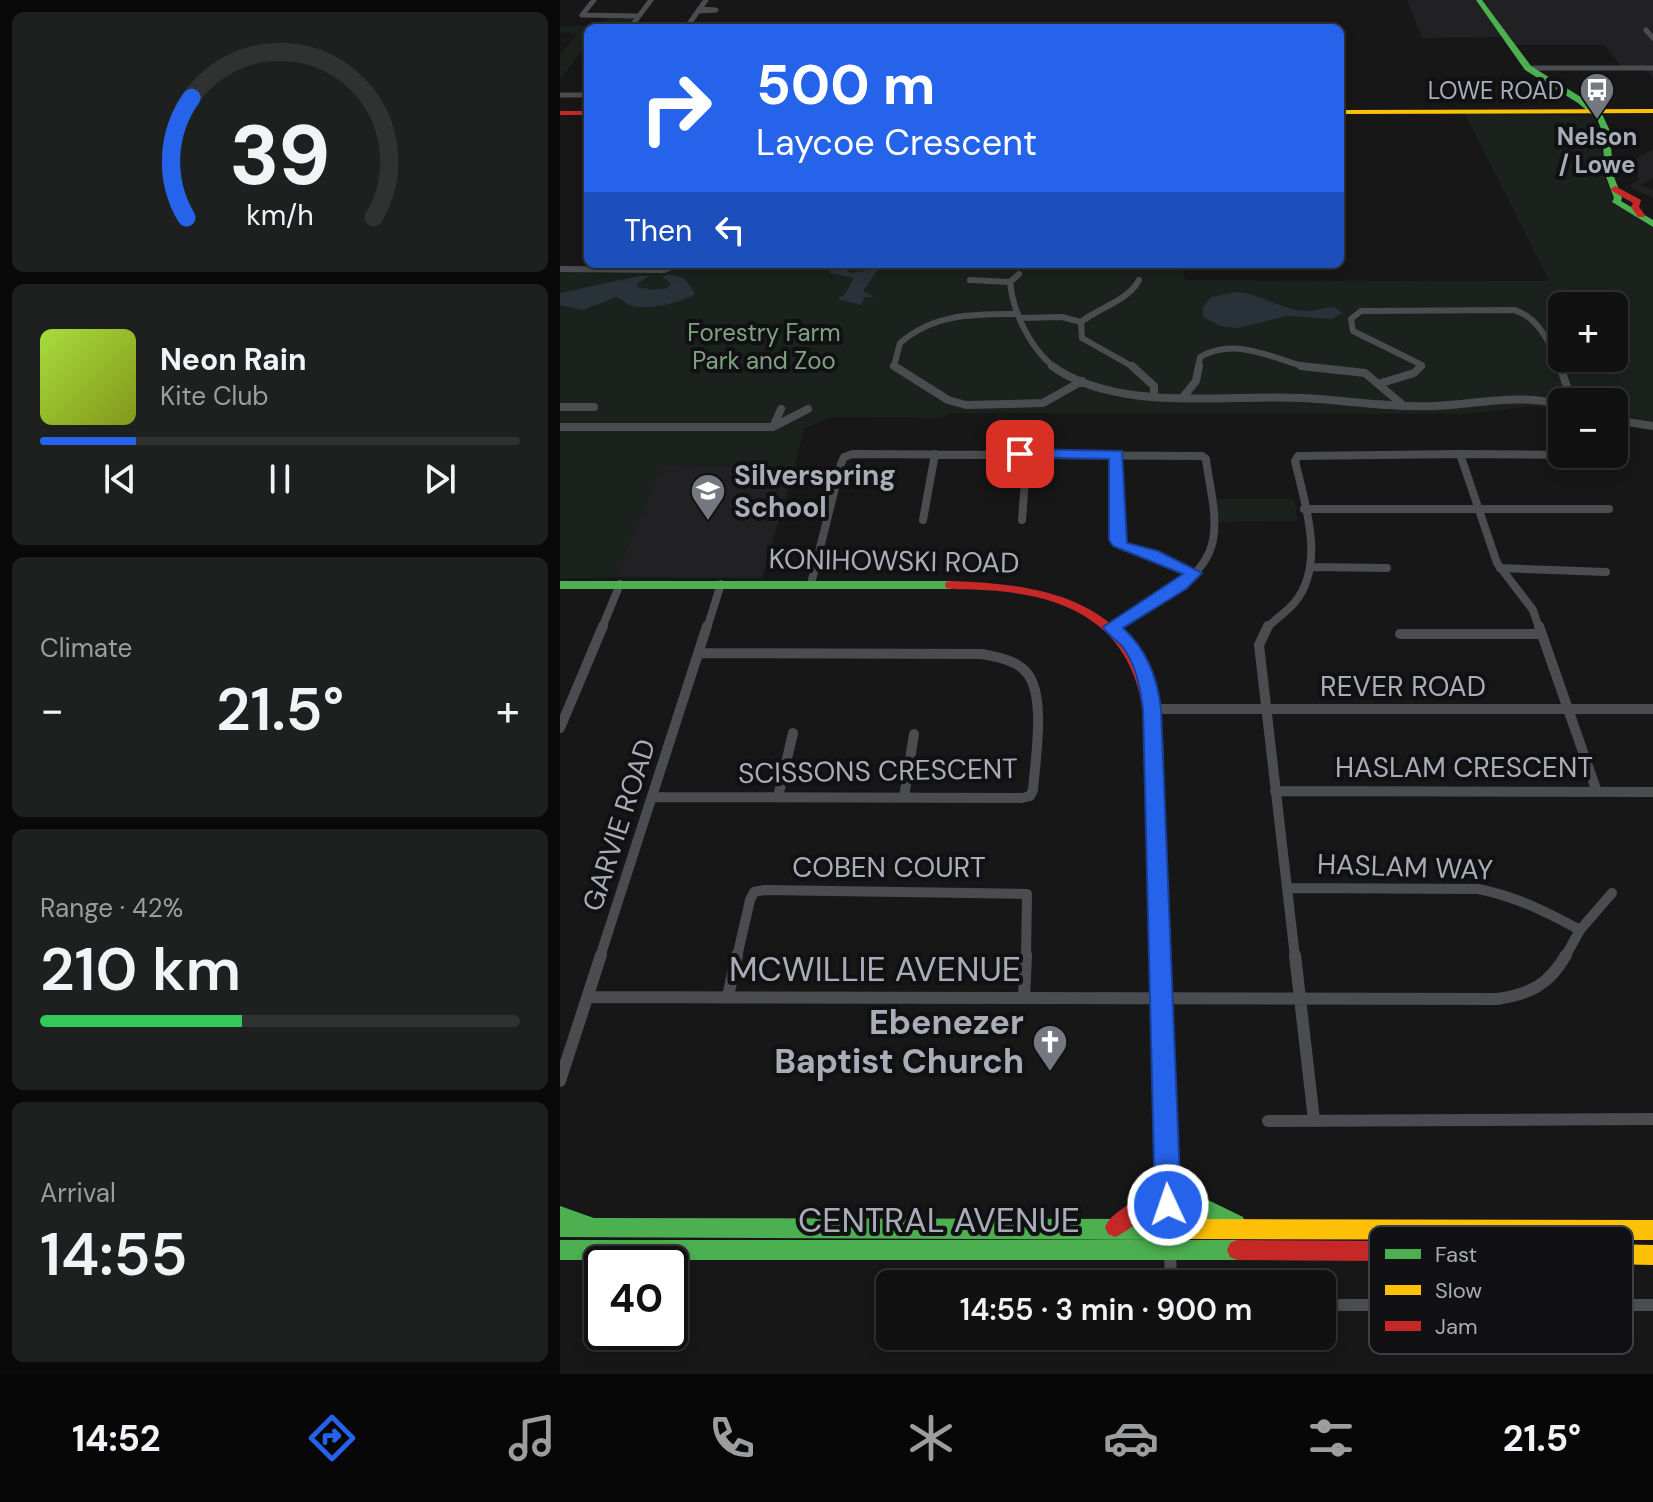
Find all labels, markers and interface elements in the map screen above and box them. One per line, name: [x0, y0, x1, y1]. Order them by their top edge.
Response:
text: 500 m: [756, 48, 936, 121]
icon: right: [624, 56, 728, 160]
bus stop icon: Nelson / Lowe: [1578, 71, 1616, 121]
street label: LOWE ROAD: [1428, 75, 1564, 106]
text: 39: [229, 101, 331, 210]
text: Laycoe Crescent: [756, 119, 1037, 166]
place label: Nelson / Lowe: [1557, 121, 1637, 180]
text: km/h: [246, 197, 314, 234]
icon: left: [708, 208, 752, 252]
text: Then: [624, 211, 692, 250]
map controls: [1548, 292, 1628, 468]
button: +: [1548, 292, 1628, 372]
park label: Forestry Farm Park and Zoo: [687, 317, 841, 376]
text: Neon Rain: [160, 340, 306, 379]
text: Kite Club: [160, 379, 269, 413]
button: −: [1548, 388, 1628, 468]
pin: [986, 420, 1054, 488]
icon: arrive: [998, 432, 1042, 476]
icon: previous: [98, 457, 142, 501]
icon: pause: [258, 457, 302, 501]
icon: next: [418, 457, 462, 501]
place label: Silverspring School: [734, 457, 896, 526]
school or university icon: Silverspring School: [689, 472, 727, 522]
street label: KONIHOWSKI ROAD: [768, 540, 1020, 582]
text: Climate: [40, 631, 132, 665]
street label: REVER ROAD: [1320, 668, 1486, 705]
text: 21.5°: [216, 670, 344, 749]
text: −: [40, 681, 64, 739]
text: +: [496, 681, 520, 739]
street label: GARVIE ROAD: [574, 734, 664, 916]
street label: HASLAM CRESCENT: [1335, 749, 1593, 786]
street label: SCISSONS CRESCENT: [738, 750, 1018, 792]
street label: HASLAM WAY: [1316, 845, 1494, 889]
street label: COBEN COURT: [792, 849, 986, 886]
text: Range · 42%: [40, 891, 183, 925]
text: 210 km: [40, 930, 241, 1009]
street label: MCWILLIE AVENUE: [729, 947, 1021, 992]
place label: Ebenezer Baptist Church: [774, 1000, 1024, 1084]
church icon: Ebenezer Baptist Church: [1031, 1023, 1069, 1073]
position arrow: [1126, 1163, 1210, 1247]
text: Arrival: [40, 1176, 116, 1210]
street label: CENTRAL AVENUE: [798, 1198, 1080, 1243]
text: 14:55: [40, 1215, 188, 1294]
legend: [1369, 1226, 1633, 1354]
text: Fast: [1435, 1240, 1477, 1269]
speed limit sign: 40: [584, 1246, 688, 1350]
text: Slow: [1435, 1276, 1482, 1305]
text: 14:55 · 3 min · 900 m: [960, 1290, 1252, 1329]
text: Jam: [1435, 1312, 1478, 1341]
icon: directions: [304, 1410, 360, 1466]
icon: music: [504, 1410, 560, 1466]
icon: phone: [704, 1410, 760, 1466]
icon: climate: [903, 1410, 959, 1466]
icon: car: [1103, 1410, 1159, 1466]
icon: filters: [1303, 1410, 1359, 1466]
text: 14:52: [72, 1415, 160, 1462]
text: 21.5°: [1503, 1415, 1581, 1462]

